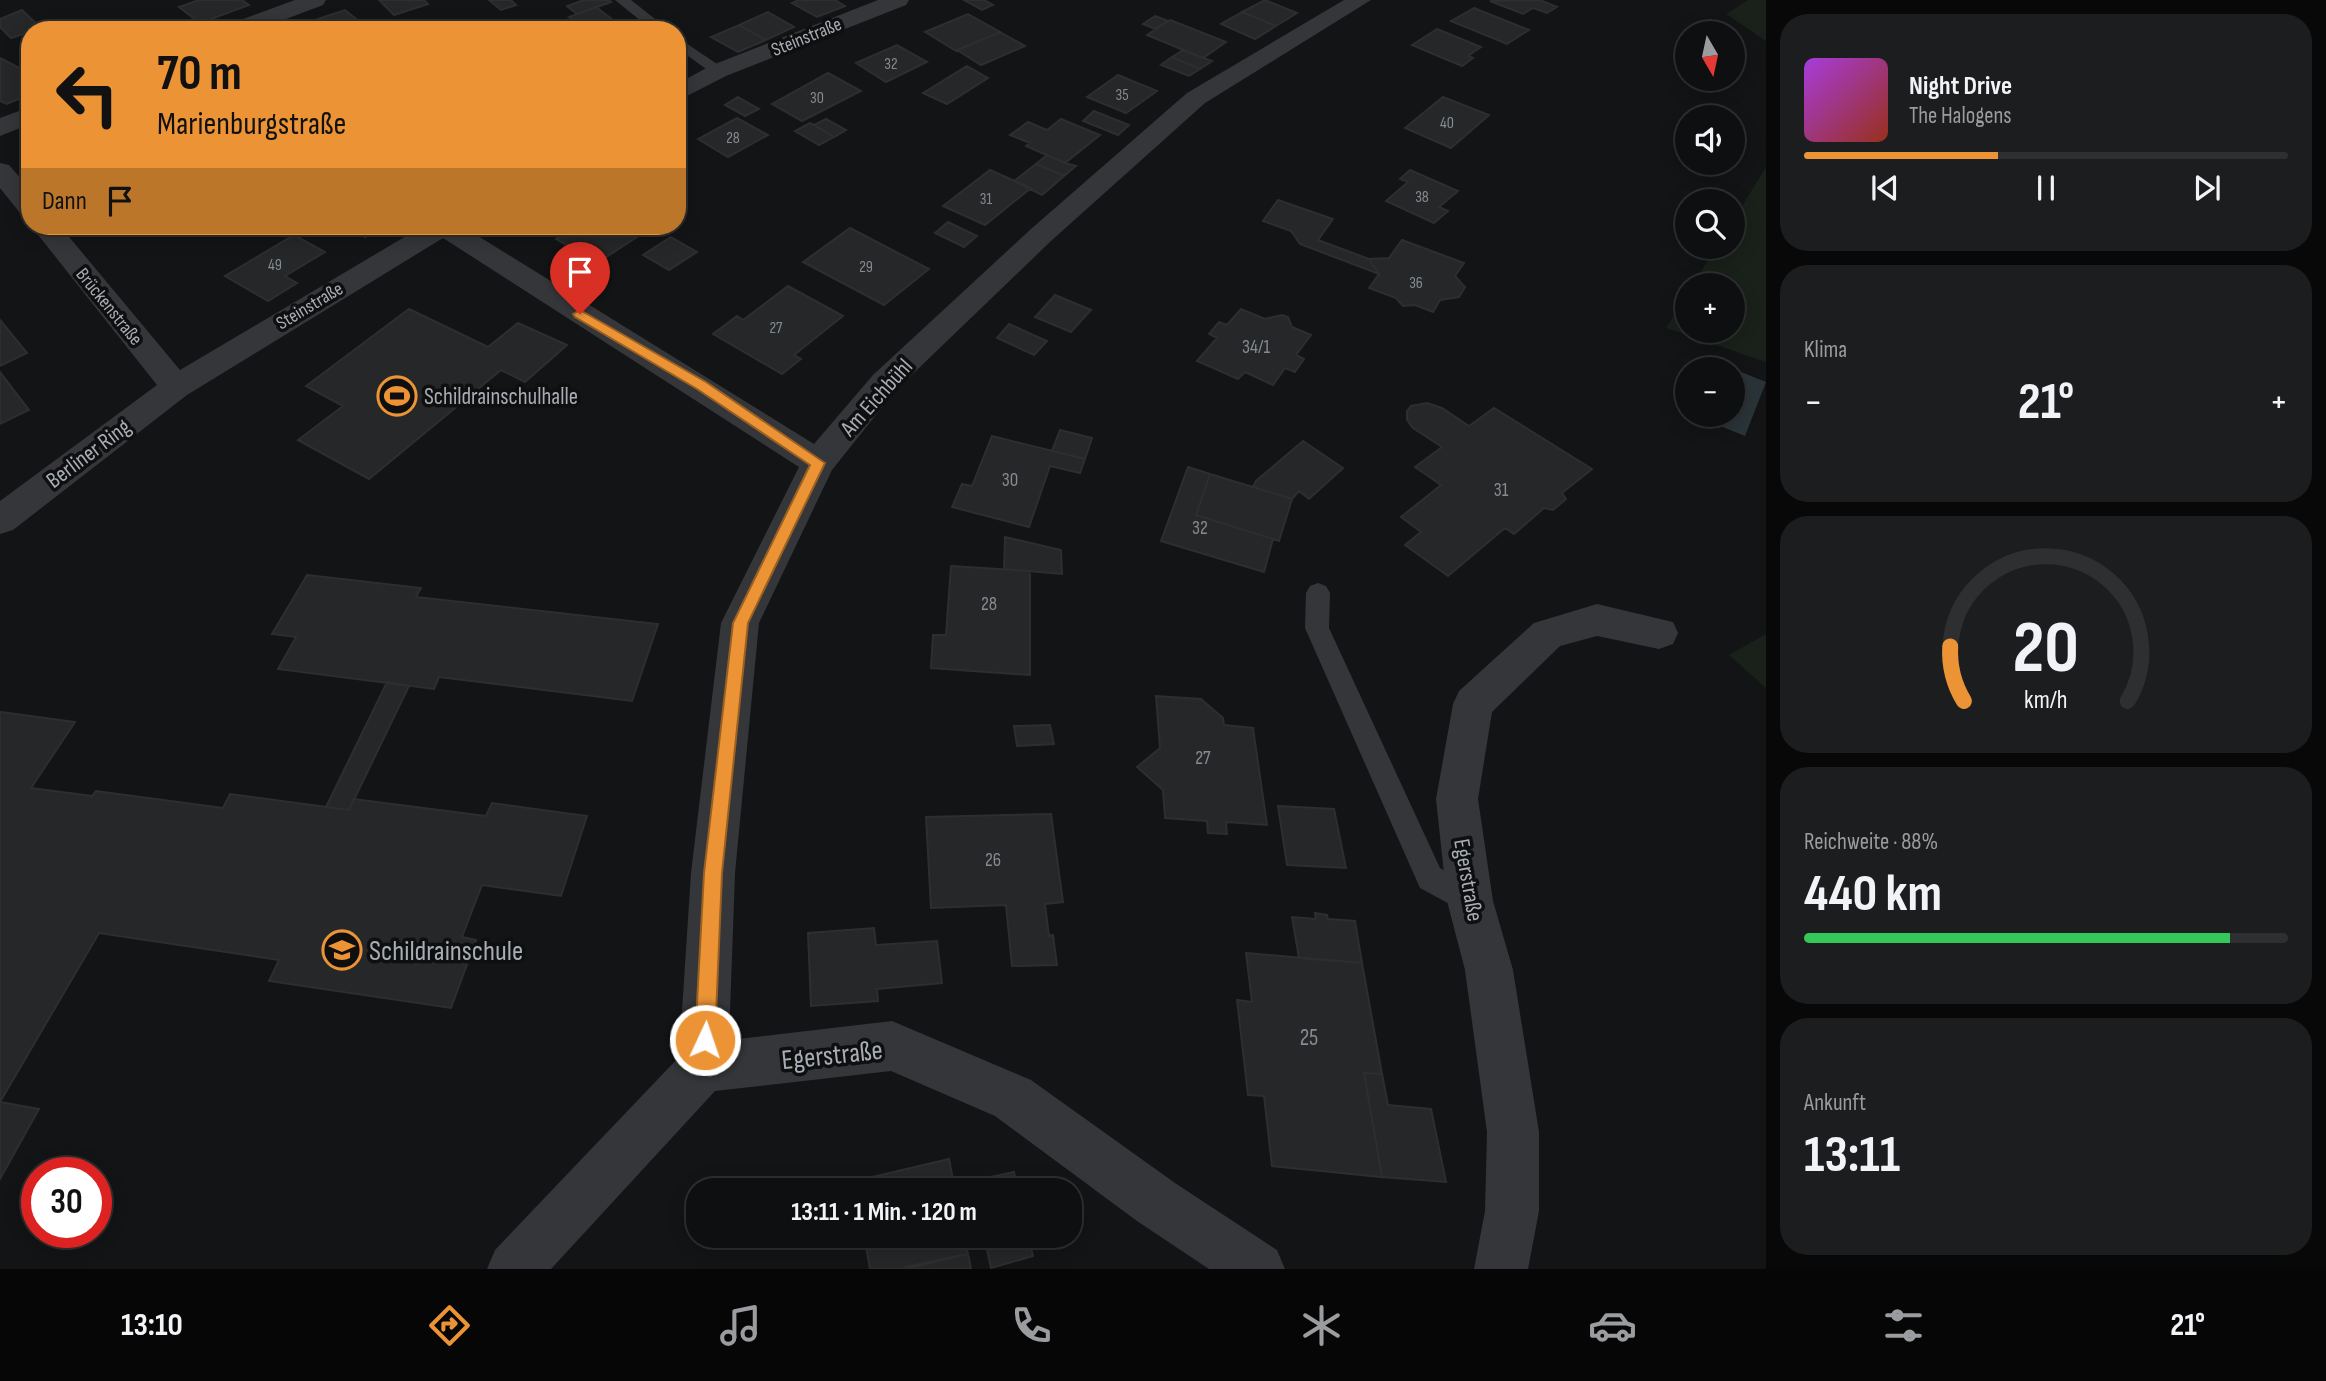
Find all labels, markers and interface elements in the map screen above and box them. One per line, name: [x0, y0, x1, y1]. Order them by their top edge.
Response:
street label: Steinstraße: [768, 13, 845, 62]
north arrow: [1675, 21, 1745, 91]
map controls: [1675, 21, 1745, 427]
text: 70 m: [157, 45, 242, 104]
icon: left: [42, 49, 133, 140]
house number: 32: [884, 55, 898, 74]
text: Night Drive: [1909, 71, 2012, 102]
house number: 35: [1115, 86, 1129, 105]
house number: 30: [810, 89, 824, 108]
text: The Halogens: [1909, 102, 2012, 130]
text: Marienburgstraße: [157, 105, 346, 144]
button: sound: [1675, 105, 1745, 175]
house number: 40: [1440, 114, 1454, 133]
house number: 28: [726, 129, 740, 148]
icon: previous: [1866, 169, 1904, 207]
icon: pause: [2027, 169, 2065, 207]
icon: next: [2188, 169, 2226, 207]
icon: arrive: [101, 182, 139, 220]
text: Dann: [42, 186, 87, 217]
house number: 38: [1415, 188, 1429, 207]
button: search: [1675, 189, 1745, 259]
house number: 31: [980, 190, 993, 209]
pin: [550, 242, 610, 314]
icon: arrive: [561, 253, 599, 291]
house number: 49: [268, 256, 282, 275]
house number: 29: [859, 258, 873, 277]
street label: Brückenstraße: [71, 264, 147, 350]
button: +: [1675, 273, 1745, 343]
house number: 36: [1409, 274, 1423, 293]
street label: Steinstraße: [272, 277, 347, 335]
house number: 27: [769, 319, 783, 338]
house number: 34/1: [1242, 336, 1270, 359]
text: Klima: [1804, 336, 1847, 364]
street label: Am Eichbühl: [834, 353, 919, 443]
button: −: [1675, 357, 1745, 427]
text: 21°: [2018, 371, 2074, 434]
sports icon: Schildrainschulhalle: [376, 375, 418, 417]
text: −: [1804, 380, 1823, 425]
text: +: [2269, 380, 2288, 425]
place label: Schildrainschulhalle: [424, 383, 578, 411]
street label: Berliner Ring: [41, 413, 136, 495]
house number: 30: [1002, 469, 1018, 492]
house number: 31: [1494, 479, 1509, 502]
house number: 32: [1192, 517, 1208, 540]
house number: 28: [981, 593, 997, 616]
text: 20: [2013, 605, 2079, 693]
text: km/h: [2024, 684, 2068, 715]
house number: 27: [1195, 747, 1211, 770]
text: Reichweite · 88%: [1804, 828, 1938, 856]
street label: Egerstraße: [1447, 837, 1489, 924]
house number: 26: [985, 849, 1001, 872]
text: 440 km: [1804, 863, 1942, 926]
school or university icon: Schildrainschule: [321, 929, 363, 971]
place label: Schildrainschule: [369, 935, 523, 968]
position arrow: [668, 1003, 742, 1077]
house number: 25: [1300, 1024, 1318, 1052]
street label: Egerstraße: [780, 1034, 884, 1077]
text: Ankunft: [1804, 1089, 1866, 1117]
text: 13:11: [1804, 1124, 1900, 1187]
speed limit sign: 30: [21, 1157, 112, 1248]
text: 13:11 · 1 Min. · 120 m: [791, 1197, 977, 1228]
icon: directions: [425, 1301, 474, 1350]
icon: music: [716, 1301, 765, 1350]
icon: phone: [1007, 1301, 1056, 1350]
icon: climate: [1297, 1301, 1346, 1350]
icon: car: [1588, 1301, 1637, 1350]
icon: filters: [1879, 1301, 1928, 1350]
text: 13:10: [121, 1306, 183, 1345]
text: 21°: [2170, 1306, 2205, 1345]

